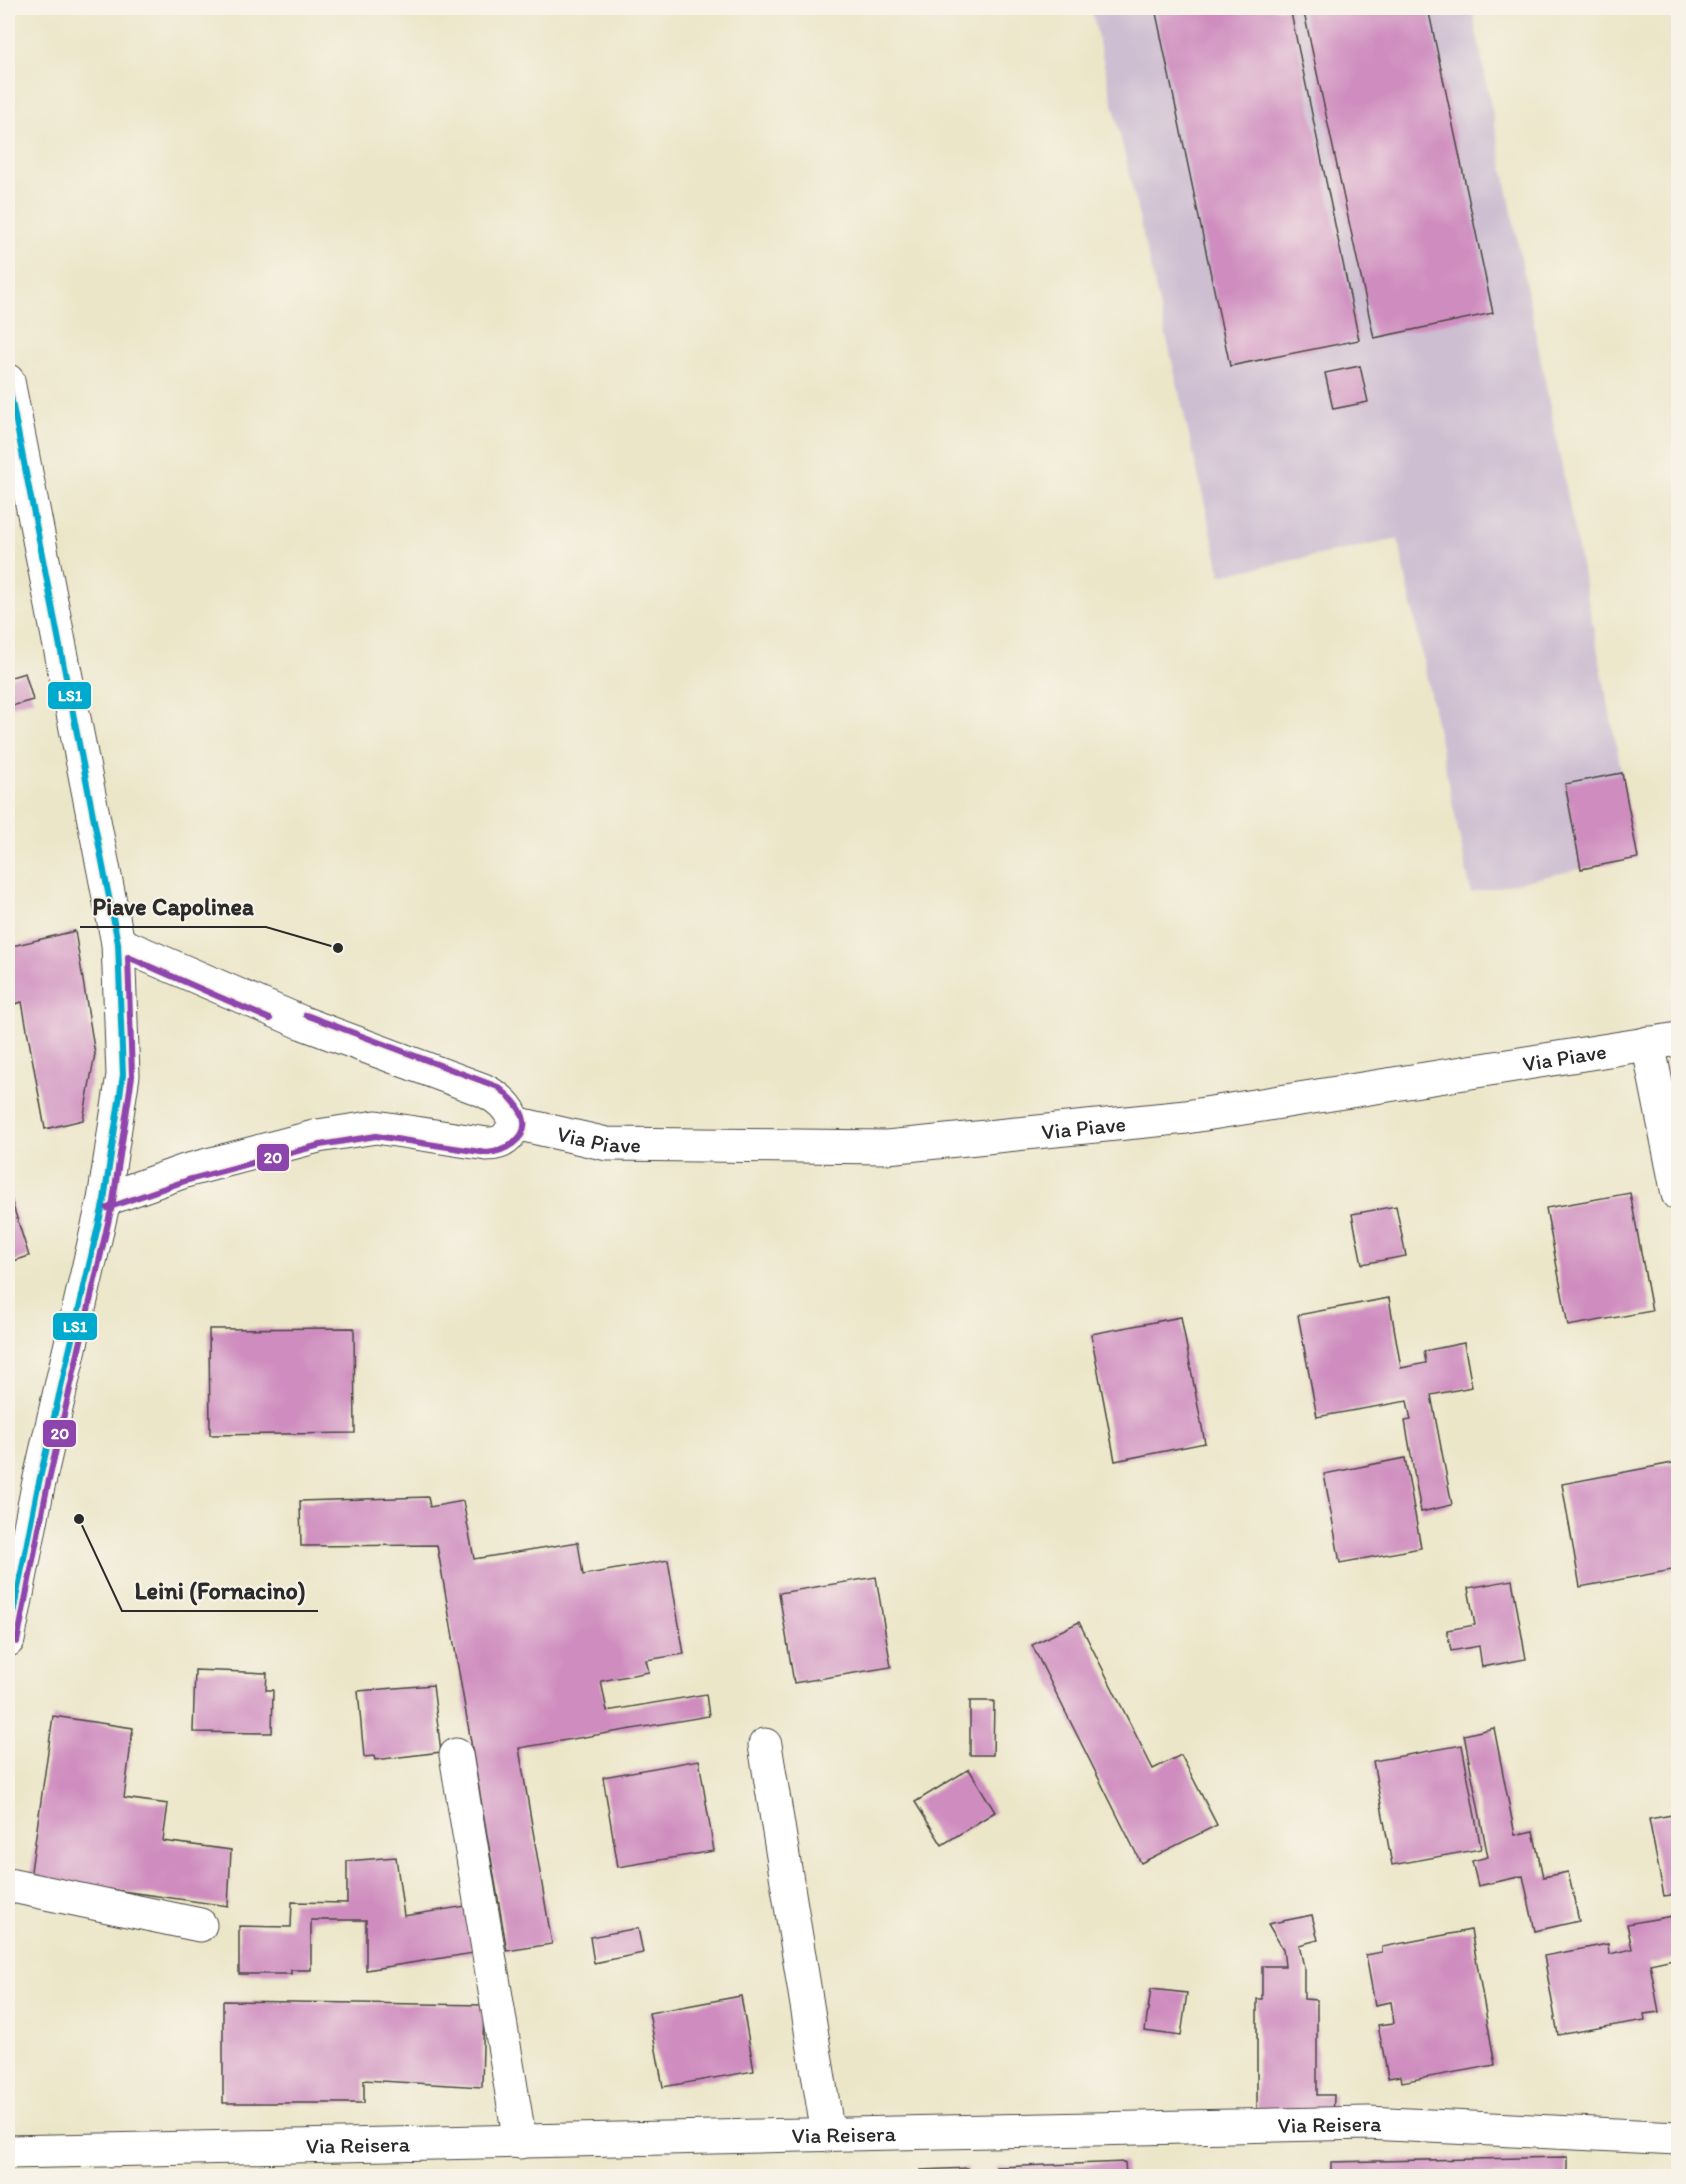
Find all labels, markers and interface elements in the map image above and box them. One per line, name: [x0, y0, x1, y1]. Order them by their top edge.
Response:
line badge: LS1: [47, 681, 92, 710]
text: LS1: [58, 686, 83, 705]
callout: Piave Capolinea: [80, 885, 266, 927]
text: Piave Capolinea: [92, 892, 254, 922]
street label: Via Piave: [1521, 1038, 1608, 1077]
street label: Via Piave: [1040, 1110, 1127, 1145]
street label: Via Piave: [555, 1120, 641, 1158]
line badge: 20: [256, 1143, 290, 1172]
text: 20: [264, 1148, 282, 1167]
line badge: LS1: [52, 1312, 98, 1341]
text: LS1: [63, 1317, 88, 1336]
line badge: 20: [42, 1419, 77, 1448]
text: 20: [51, 1424, 69, 1443]
callout: Leini (Fornacino): [122, 1569, 318, 1611]
text: Leini (Fornacino): [134, 1576, 306, 1606]
street label: Via Reisera: [1277, 2110, 1383, 2139]
street label: Via Reisera: [791, 2120, 897, 2149]
street label: Via Reisera: [306, 2130, 411, 2160]

